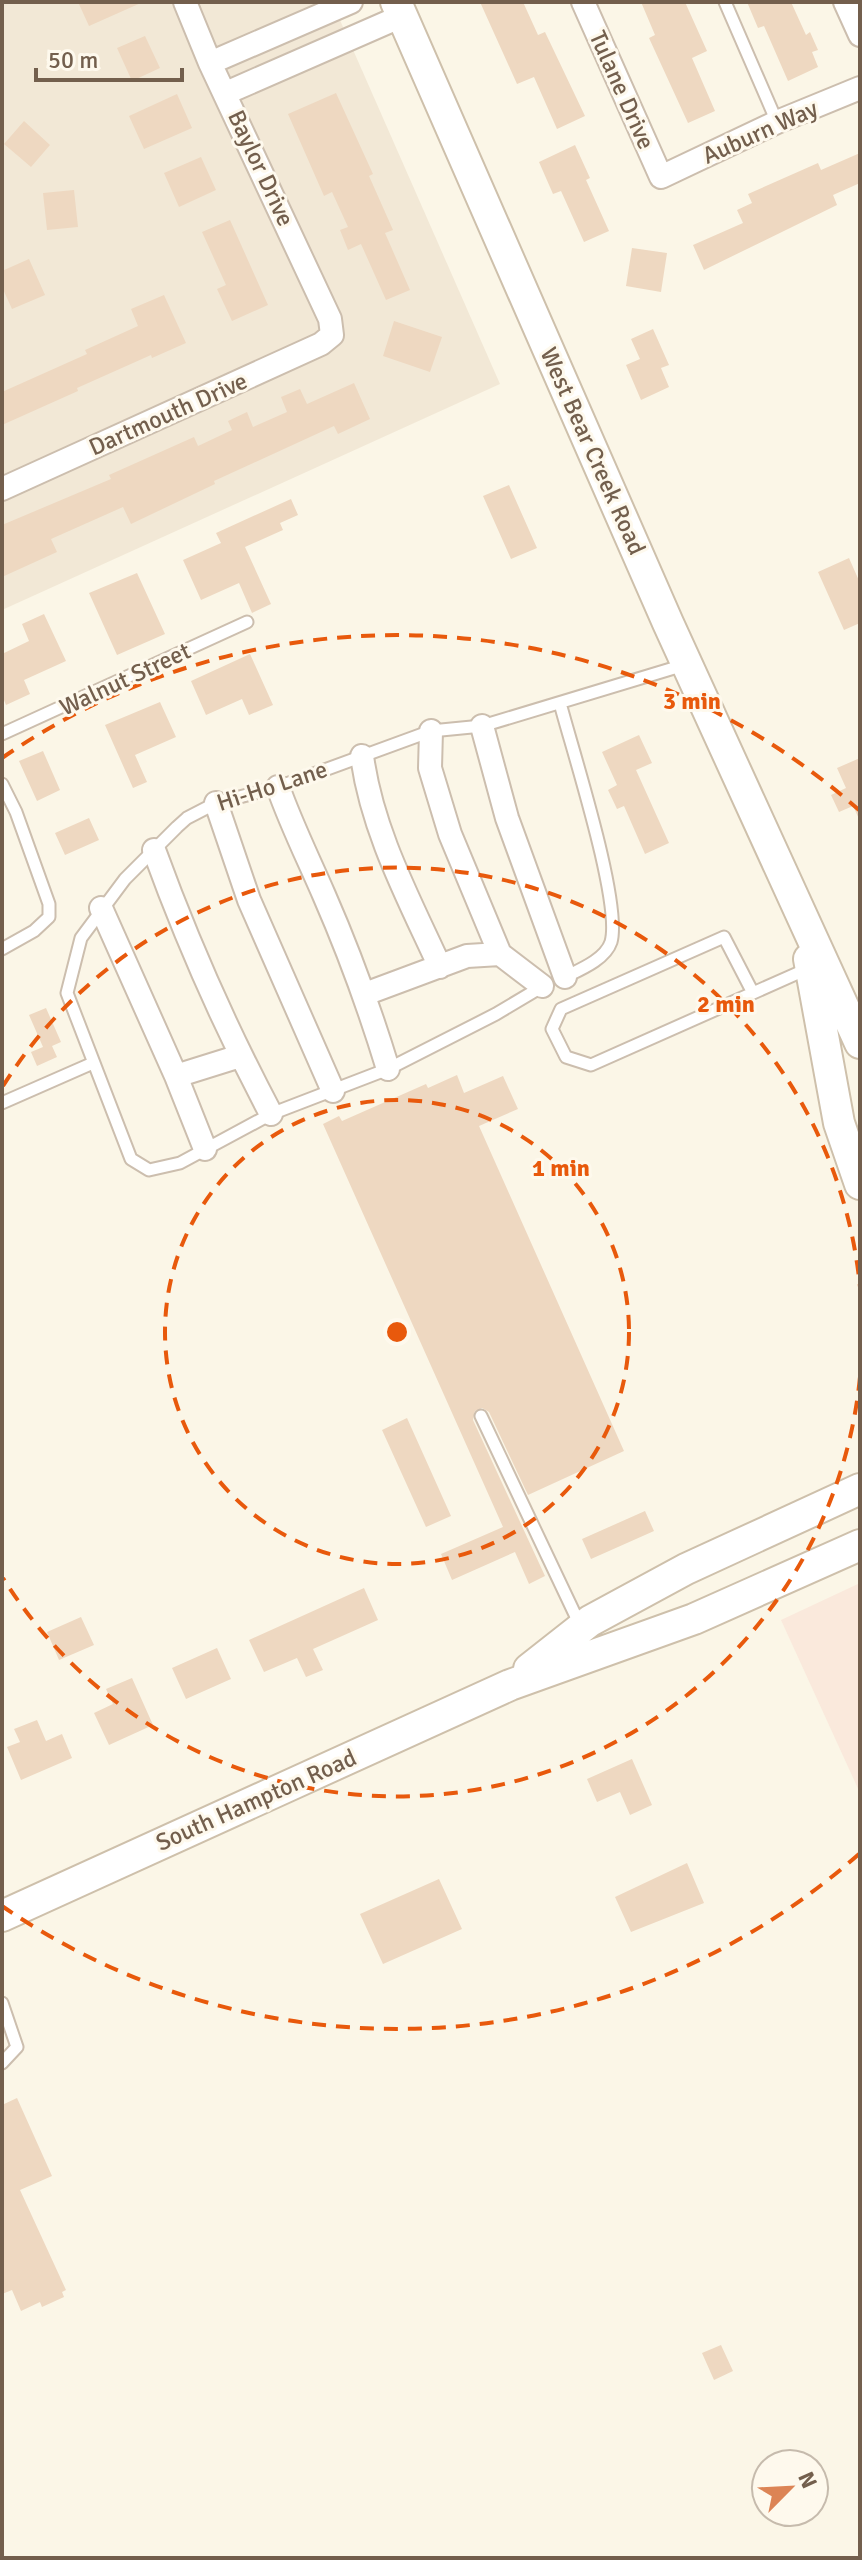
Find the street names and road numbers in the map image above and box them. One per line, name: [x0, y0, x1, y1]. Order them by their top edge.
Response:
street label: Tulane Drive: [583, 26, 661, 154]
street label: Auburn Way: [698, 93, 822, 171]
street label: Baylor Drive: [221, 105, 301, 231]
street label: West Bear Creek Road: [534, 343, 652, 559]
street label: Dartmouth Drive: [84, 366, 252, 462]
street label: Walnut Street: [55, 636, 195, 722]
street label: Hi-Ho Lane: [213, 754, 331, 818]
street label: South Hampton Road: [151, 1742, 361, 1858]

